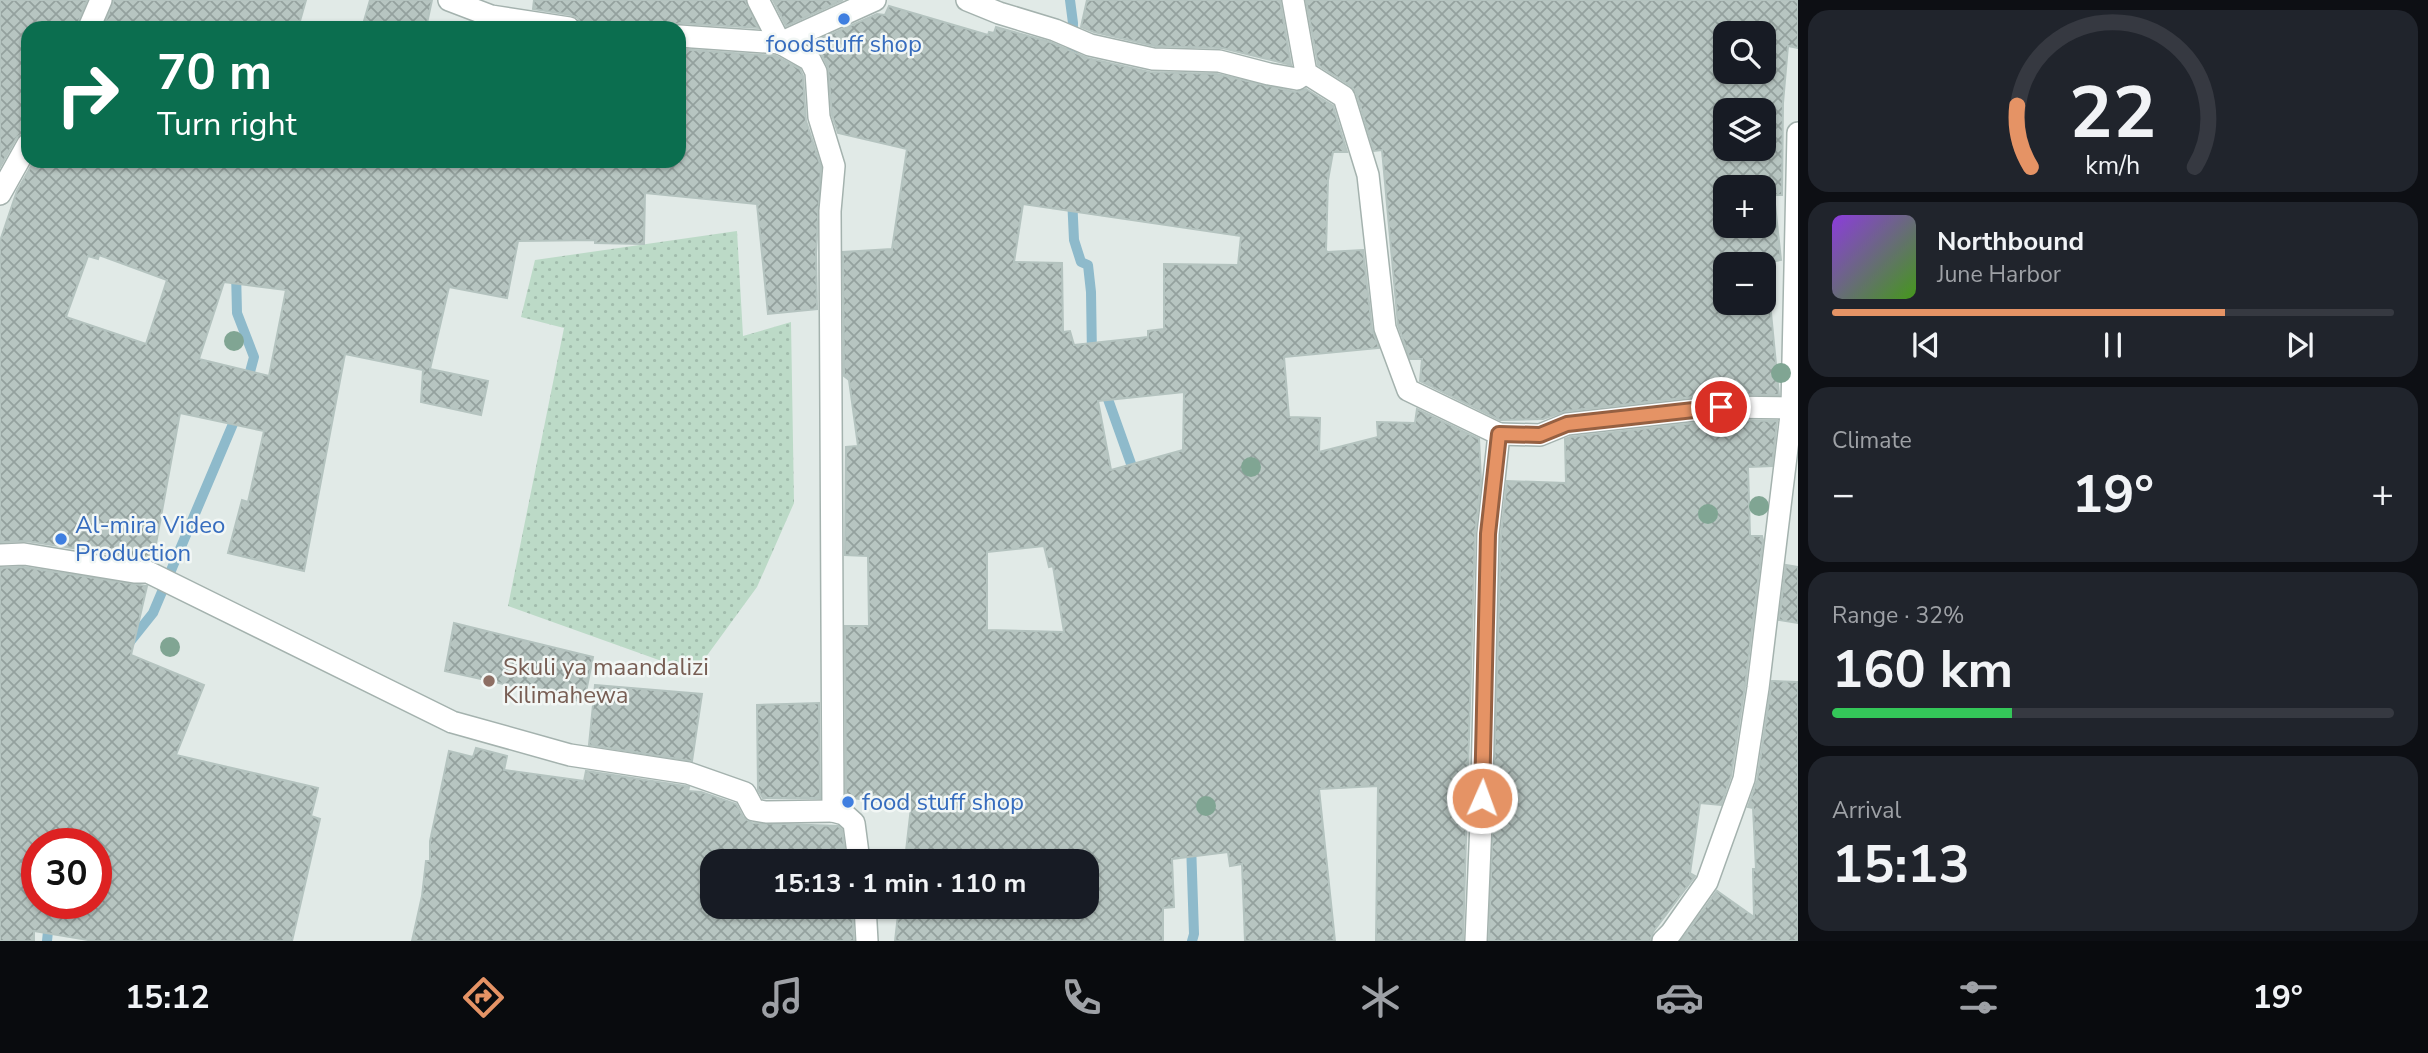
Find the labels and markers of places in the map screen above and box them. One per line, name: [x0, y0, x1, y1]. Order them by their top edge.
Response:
marker: foodstuff shop: [836, 11, 852, 27]
place label: foodstuff shop: [766, 28, 922, 60]
pin: [1691, 377, 1751, 437]
place label: Al-mira Video Production: [75, 509, 225, 569]
marker: Al-mira Video Production: [53, 531, 69, 547]
place label: Skuli ya maandalizi Kilimahewa: [503, 651, 709, 711]
marker: Skuli ya maandalizi Kilimahewa: [481, 673, 497, 689]
place label: food stuff shop: [862, 786, 1024, 818]
marker: food stuff shop: [840, 794, 856, 810]

